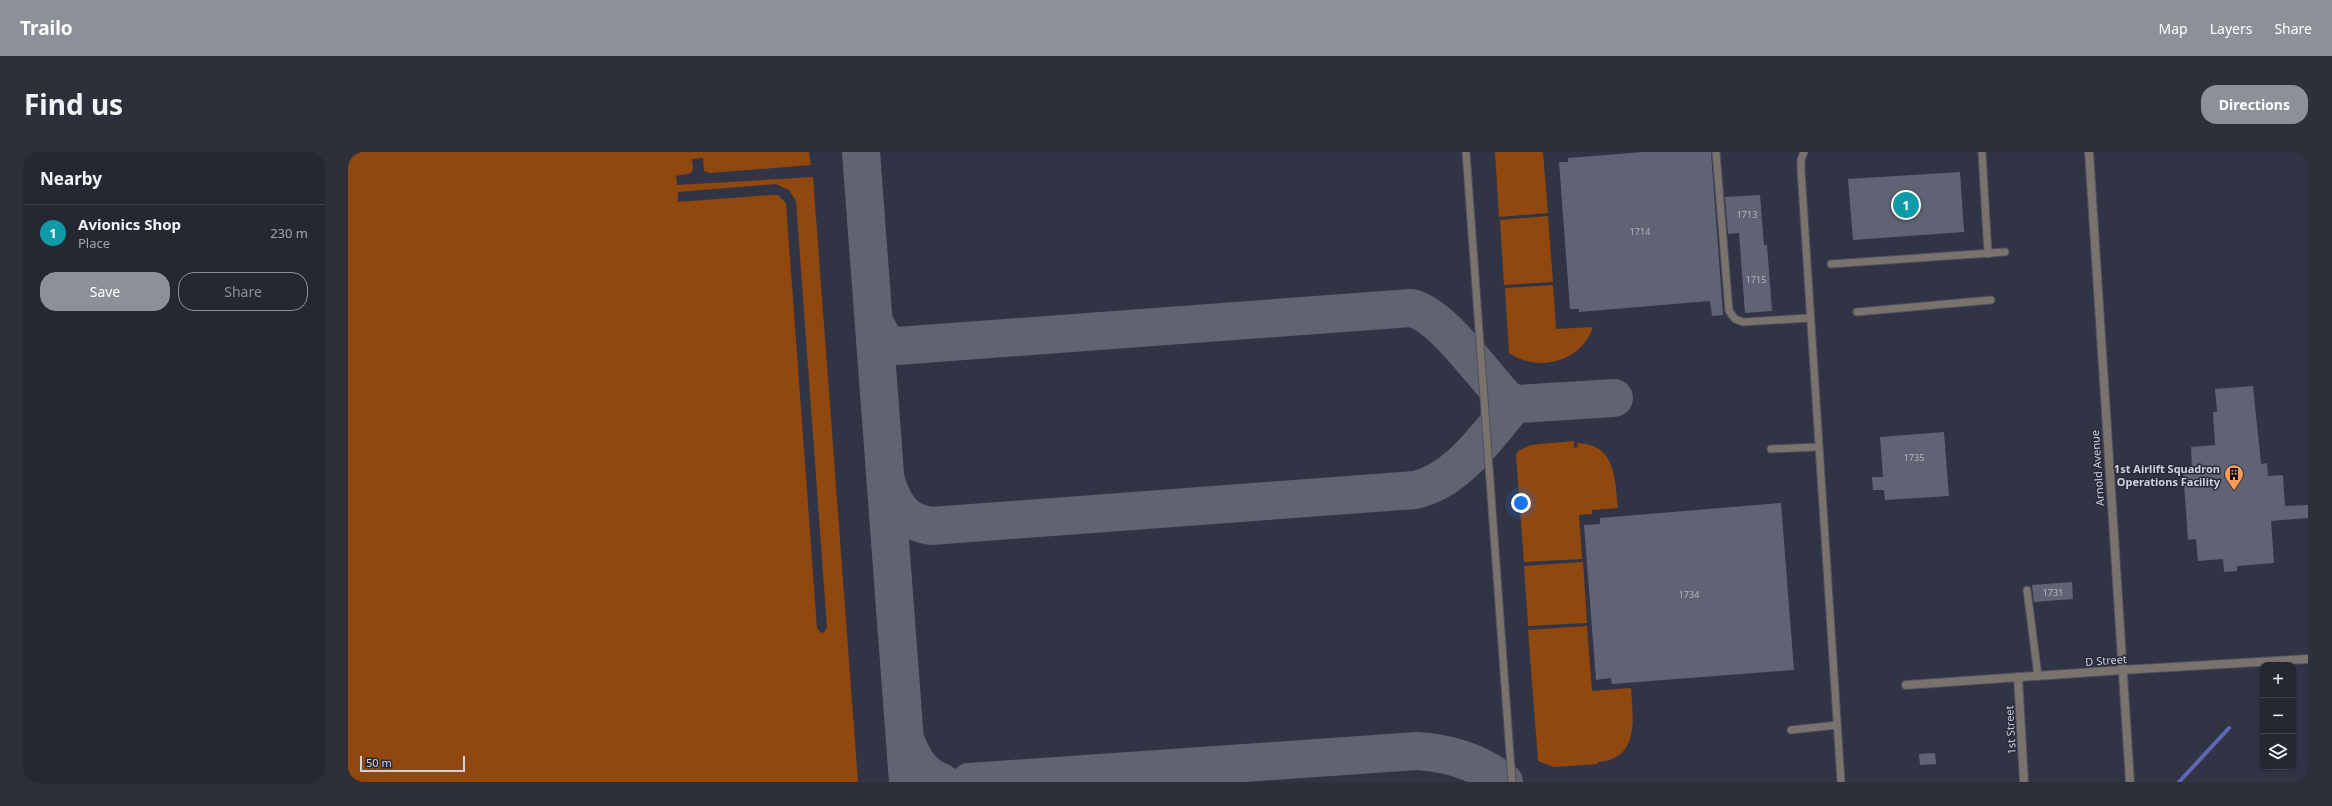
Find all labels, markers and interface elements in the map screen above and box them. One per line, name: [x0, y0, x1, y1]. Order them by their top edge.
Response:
text: Trailo: [20, 15, 73, 41]
text: Map: [2159, 19, 2188, 38]
text: Layers: [2210, 19, 2252, 38]
text: Share: [2274, 19, 2312, 38]
text: Find us: [24, 85, 123, 123]
button: Directions: [2201, 85, 2308, 124]
text: Nearby: [40, 167, 102, 190]
pin: 1: [1893, 190, 1919, 220]
house number: 1713: [1737, 208, 1757, 221]
text: Avionics Shop: [78, 214, 181, 234]
text: 1: [49, 224, 57, 242]
text: 230 m: [270, 224, 308, 242]
house number: 1714: [1630, 225, 1650, 238]
text: Place: [78, 234, 110, 252]
button: Save: [40, 272, 170, 311]
button: Share: [178, 272, 308, 311]
house number: 1715: [1746, 273, 1766, 286]
street label: Arnold Avenue: [2087, 430, 2107, 506]
house number: 1735: [1904, 451, 1924, 464]
place label: 1st Airlift Squadron Operations Facility: [2114, 461, 2221, 489]
building icon: 1st Airlift Squadron Operations Facility: [2223, 463, 2245, 491]
your location: [1511, 493, 1531, 513]
house number: 1731: [2043, 586, 2063, 599]
house number: 1734: [1679, 588, 1699, 601]
street label: D Street: [2085, 651, 2127, 669]
map controls: [2260, 662, 2296, 770]
button: +: [2260, 662, 2296, 698]
button: −: [2260, 698, 2296, 734]
street label: 1st Street: [2001, 705, 2019, 755]
button: layers: [2260, 734, 2296, 770]
scale bar: [360, 754, 465, 773]
text: 50 m: [366, 755, 392, 770]

